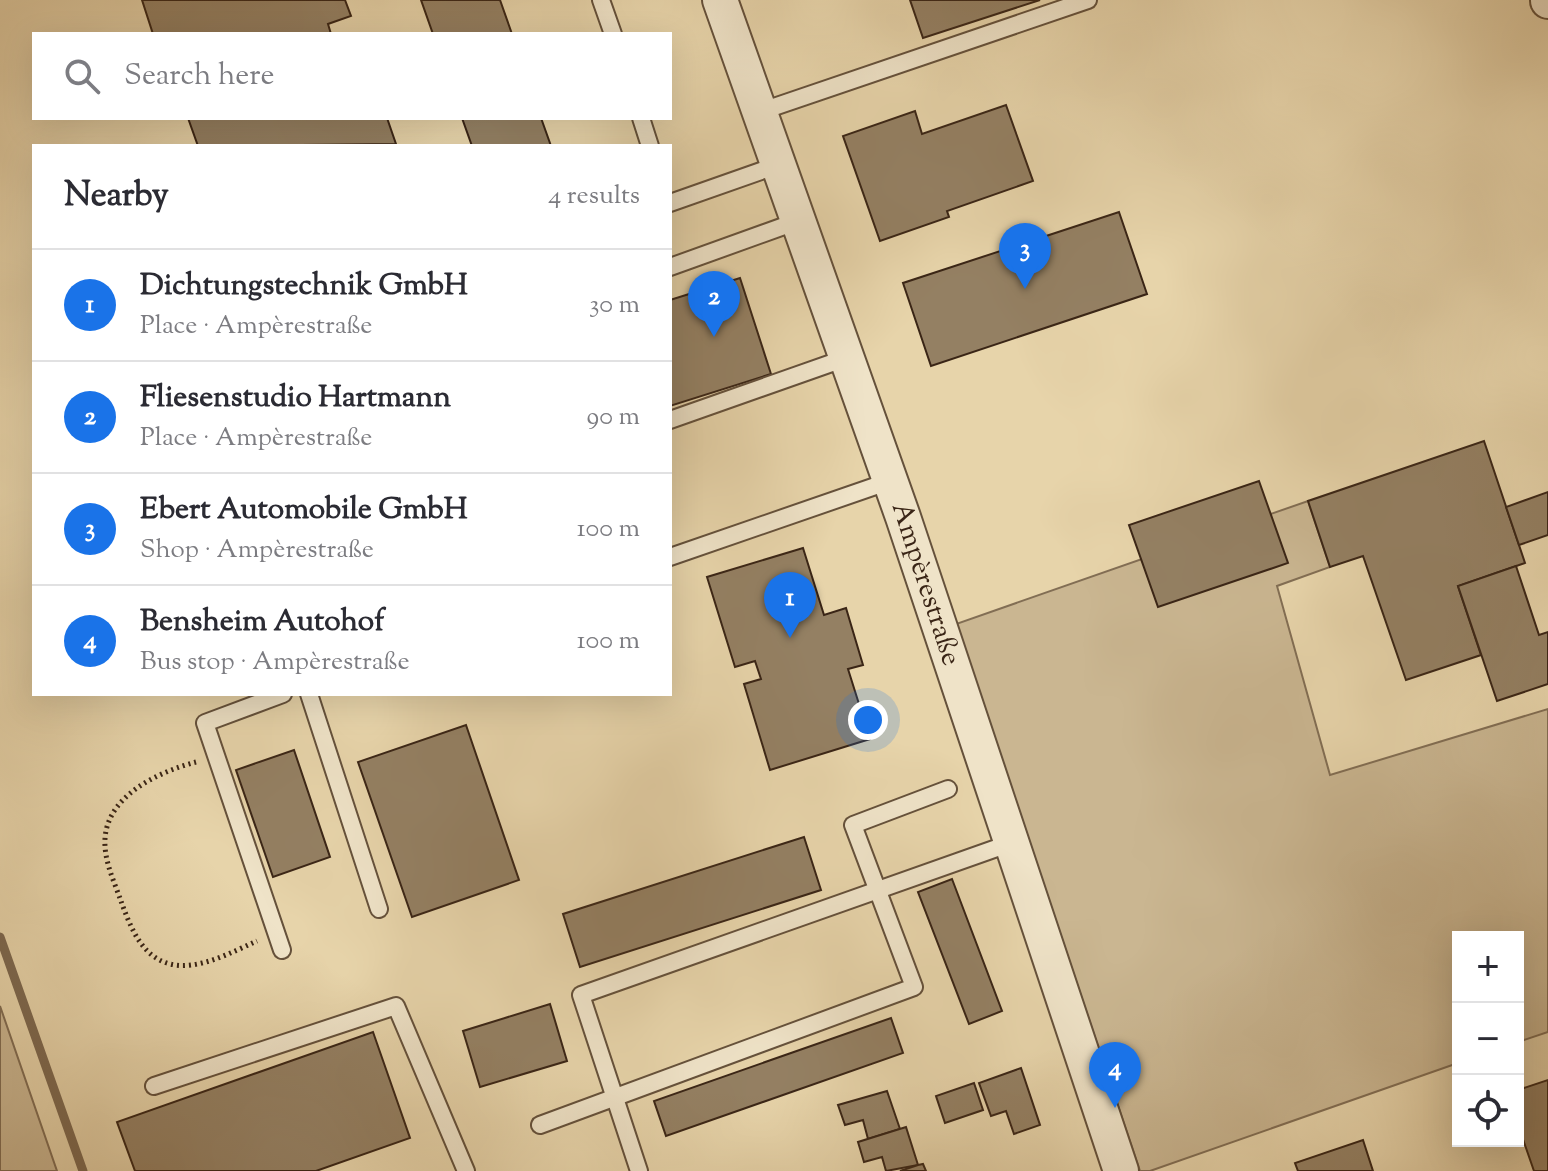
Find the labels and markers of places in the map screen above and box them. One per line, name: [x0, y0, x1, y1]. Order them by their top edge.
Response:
pin: 3: [999, 223, 1051, 289]
pin: 2: [688, 271, 740, 337]
pin: 1: [764, 572, 816, 638]
pin: 4: [1089, 1042, 1141, 1108]

